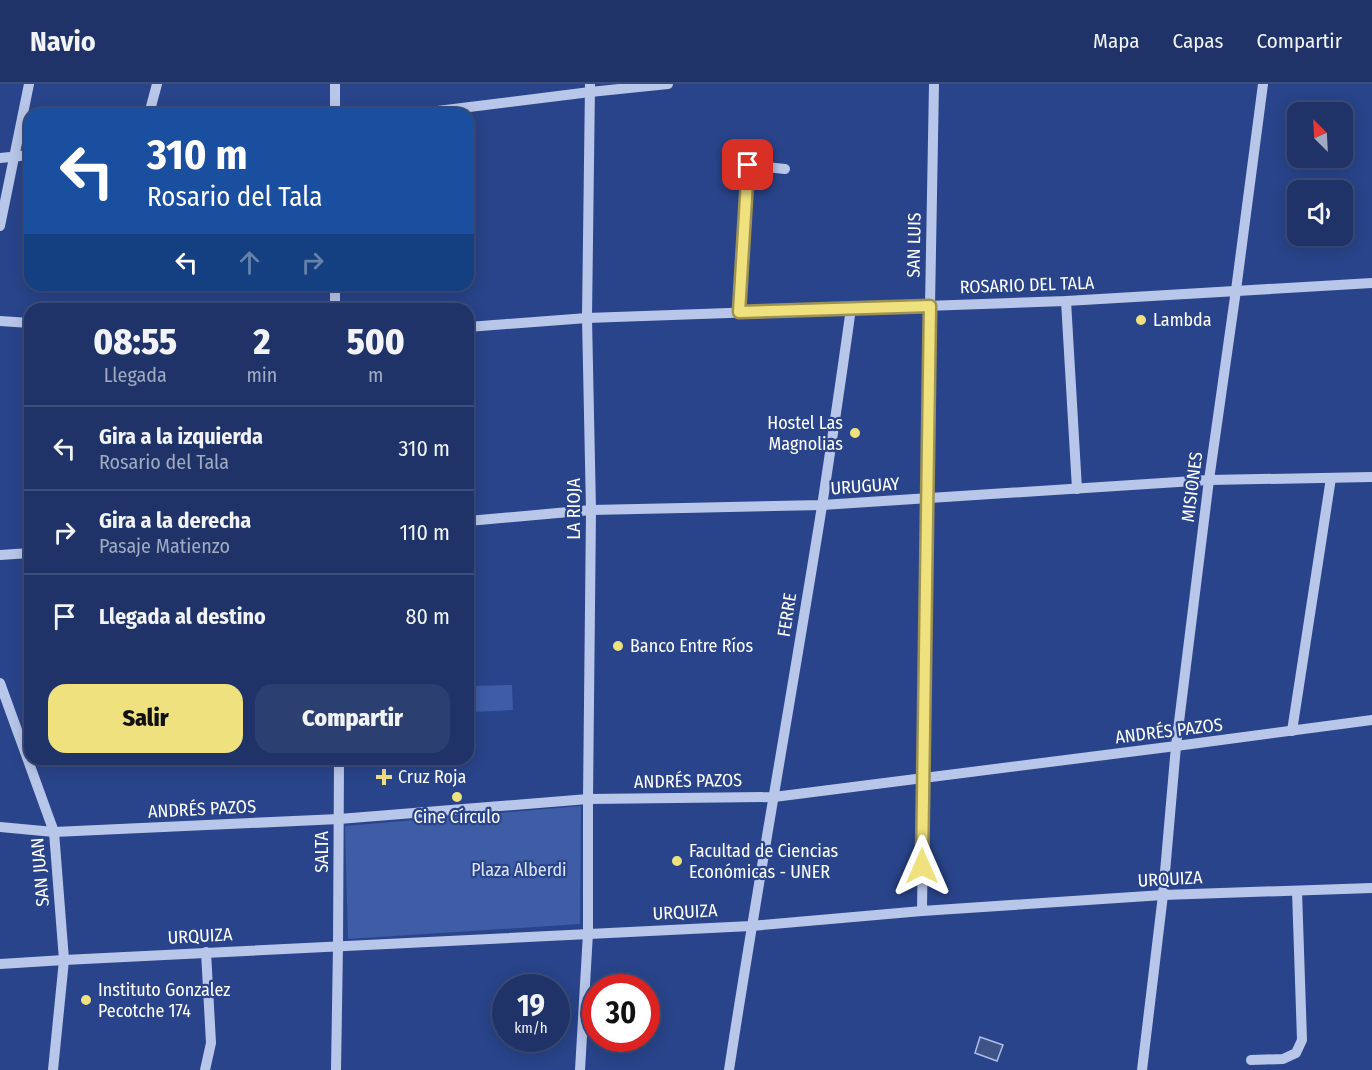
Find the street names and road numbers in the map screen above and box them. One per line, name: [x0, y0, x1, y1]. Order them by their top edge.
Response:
street label: SAN LUIS: [902, 212, 926, 278]
street label: ROSARIO DEL TALA: [959, 272, 1095, 298]
street label: MISIONES: [1177, 451, 1207, 523]
street label: URUGUAY: [830, 473, 900, 499]
street label: LA RIOJA: [563, 478, 585, 540]
street label: FERRE: [773, 591, 801, 639]
street label: ANDRÉS PAZOS: [1114, 712, 1224, 749]
street label: ANDRÉS PAZOS: [634, 768, 742, 793]
street label: ANDRÉS PAZOS: [147, 794, 257, 823]
street label: SALTA: [311, 831, 333, 873]
street label: SAN JUAN: [26, 837, 54, 907]
street label: URQUIZA: [1137, 866, 1203, 892]
street label: URQUIZA: [652, 899, 718, 925]
street label: URQUIZA: [167, 923, 233, 949]

